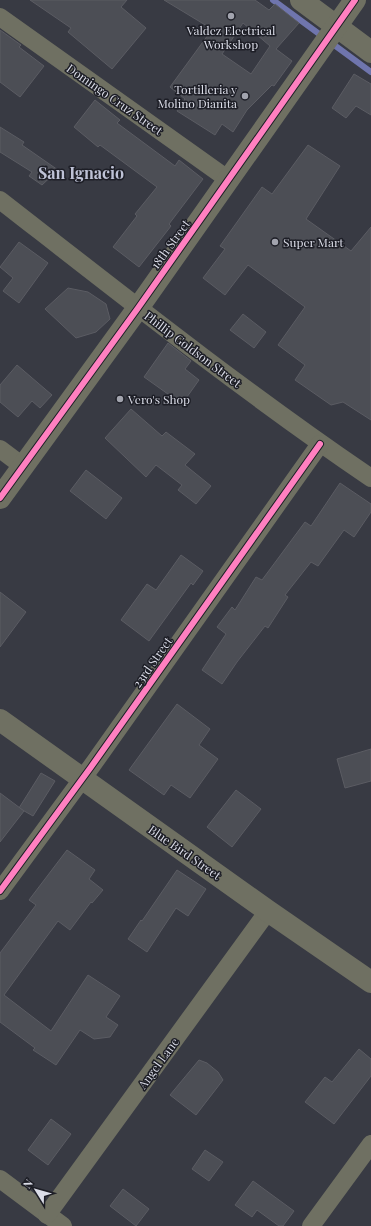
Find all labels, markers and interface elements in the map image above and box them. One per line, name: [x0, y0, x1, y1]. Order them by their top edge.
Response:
marker: Valdez Electrical Workshop: [226, 11, 236, 21]
place label: Valdez Electrical Workshop: [186, 22, 276, 52]
street label: Domingo Cruz Street: [64, 60, 167, 139]
place label: Tortilleria y Molino Dianita: [158, 81, 237, 111]
marker: Tortilleria y Molino Dianita: [240, 91, 250, 101]
district label: San Ignacio: [38, 162, 124, 183]
street label: 18th Street: [147, 216, 194, 272]
place label: Super Mart: [283, 234, 344, 250]
marker: Super Mart: [270, 237, 280, 247]
street label: Phillip Goldson Street: [141, 307, 245, 391]
place label: Vero's Shop: [127, 391, 190, 407]
marker: Vero's Shop: [115, 394, 125, 404]
street label: 23rd Street: [129, 633, 176, 691]
street label: Blue Bird Street: [146, 821, 225, 883]
street label: Angel Lane: [133, 1034, 182, 1093]
north arrow: [16, 1170, 56, 1210]
text: N: [19, 1176, 36, 1191]

